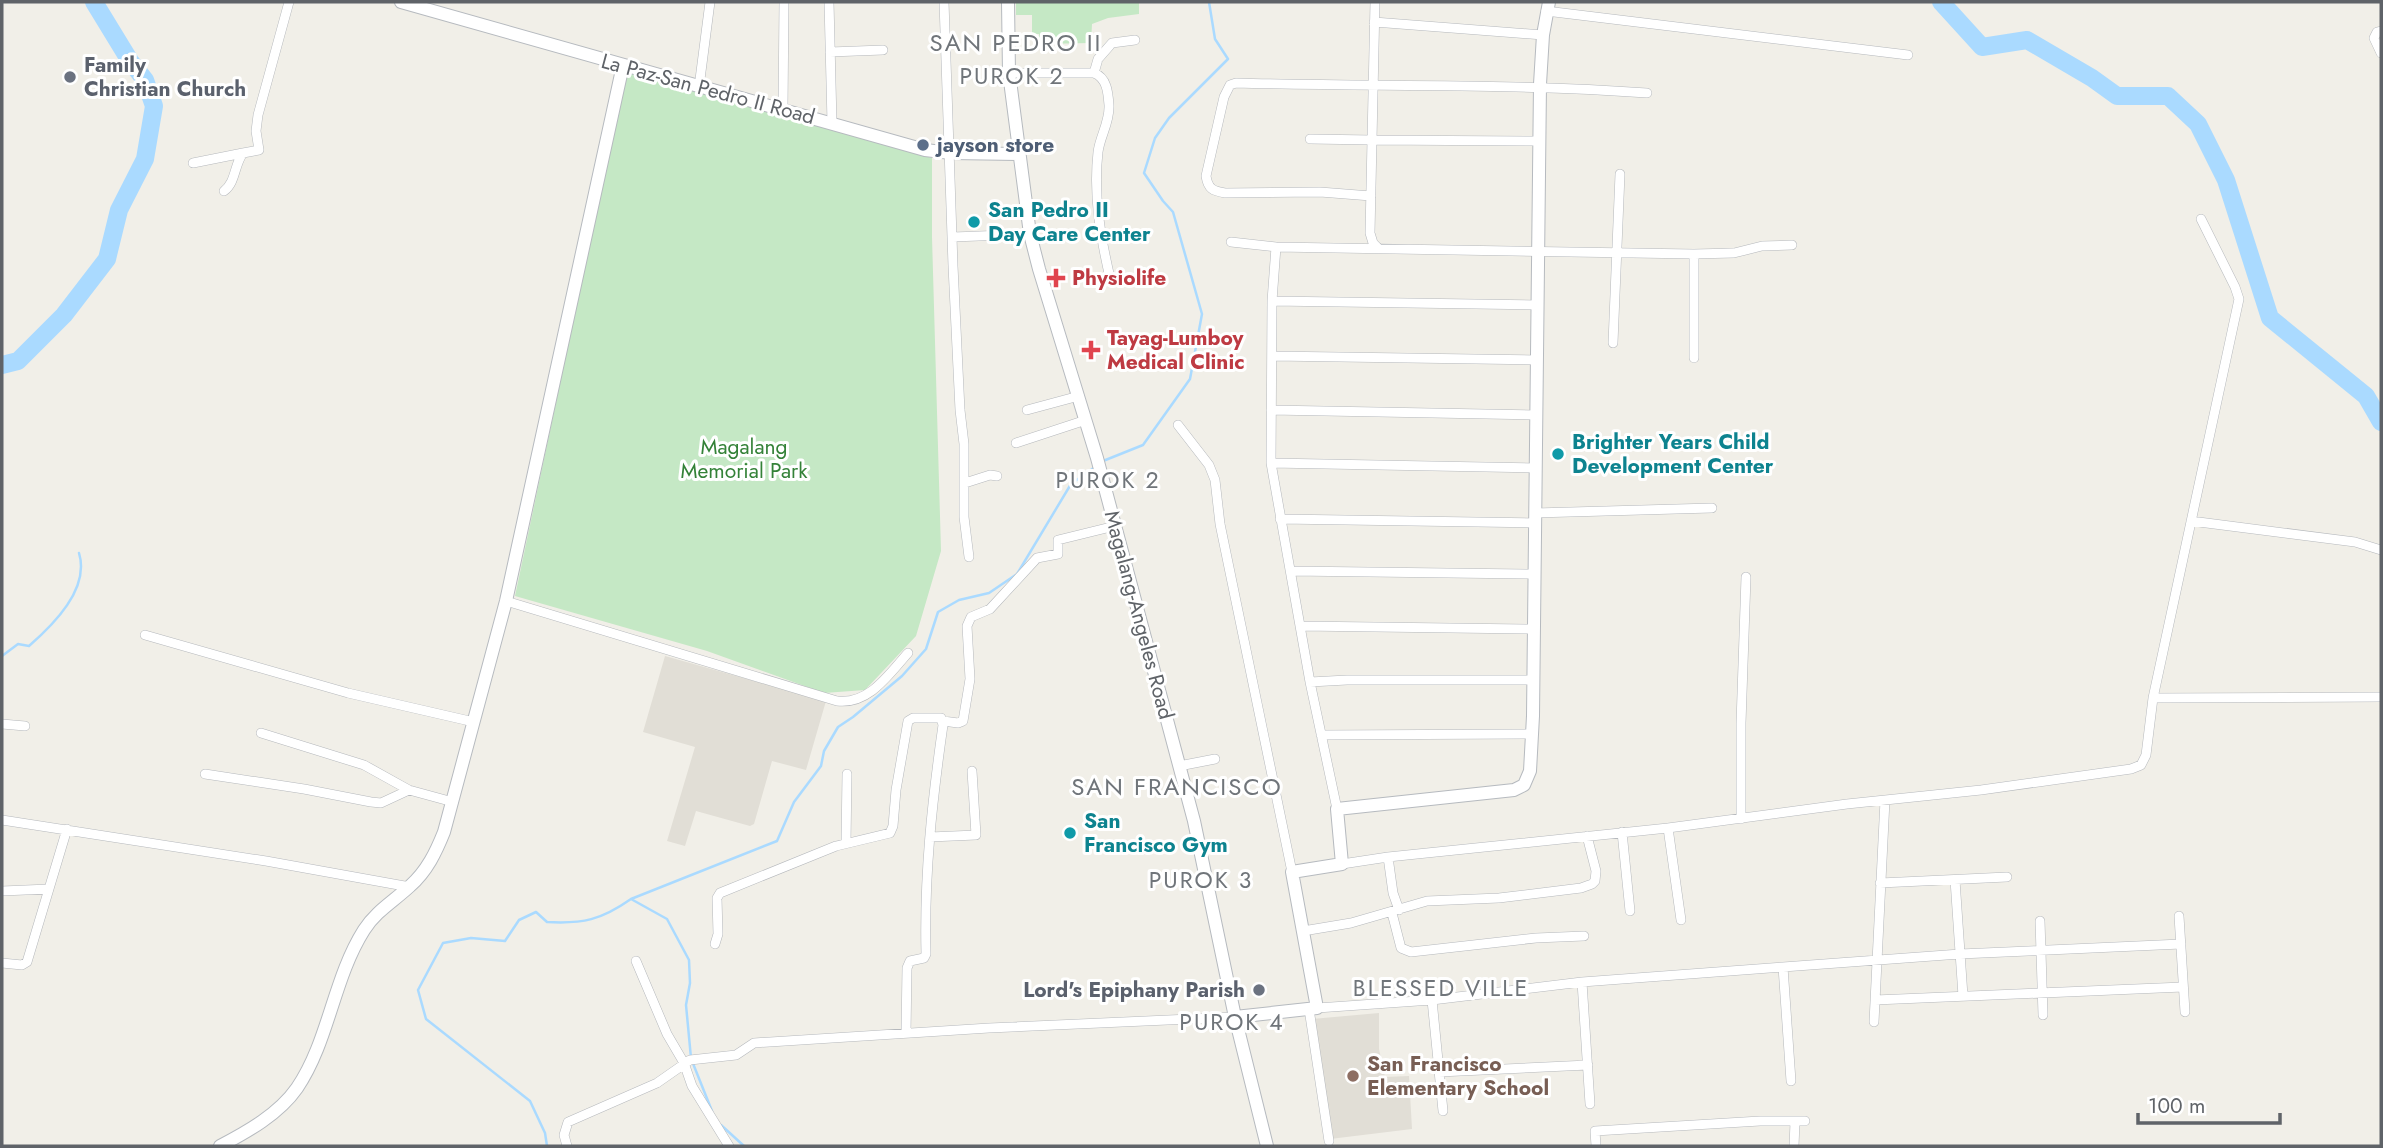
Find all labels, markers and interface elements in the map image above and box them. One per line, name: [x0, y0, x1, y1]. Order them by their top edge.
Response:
district label: SAN PEDRO II: [930, 25, 1102, 60]
street label: La Paz-San Pedro II Road: [598, 46, 818, 132]
place label: Family Christian Church: [84, 50, 246, 104]
district label: PUROK 2: [959, 59, 1065, 93]
marker: Family Christian Church: [62, 69, 78, 85]
place label: jayson store: [935, 130, 1054, 160]
marker: jayson store: [915, 137, 931, 153]
place label: San Pedro II Day Care Center: [988, 195, 1151, 249]
marker: San Pedro II Day Care Center: [966, 214, 982, 230]
place label: Physiolife: [1072, 263, 1166, 293]
marker: Physiolife: [1046, 268, 1066, 288]
place label: Tayag-Lumboy Medical Clinic: [1107, 323, 1245, 377]
marker: Tayag-Lumboy Medical Clinic: [1081, 340, 1101, 360]
place label: Brighter Years Child Development Center: [1572, 427, 1774, 481]
park label: Magalang Memorial Park: [681, 432, 808, 486]
marker: Brighter Years Child Development Center: [1550, 446, 1566, 462]
district label: PUROK 2: [1055, 463, 1161, 497]
street label: Magalang-Angeles Road: [1097, 507, 1181, 723]
district label: SAN FRANCISCO: [1071, 769, 1283, 804]
place label: San Francisco Gym: [1084, 806, 1228, 860]
marker: San Francisco Gym: [1062, 825, 1078, 841]
district label: PUROK 3: [1149, 863, 1253, 897]
district label: BLESSED VILLE: [1353, 971, 1529, 1005]
place label: Lord's Epiphany Parish: [1023, 975, 1245, 1005]
marker: Lord's Epiphany Parish: [1251, 982, 1267, 998]
district label: PUROK 4: [1179, 1005, 1285, 1039]
place label: San Francisco Elementary School: [1367, 1049, 1549, 1103]
marker: San Francisco Elementary School: [1345, 1068, 1361, 1084]
scale bar: [2138, 1082, 2280, 1126]
text: 100 m: [2148, 1091, 2205, 1121]

